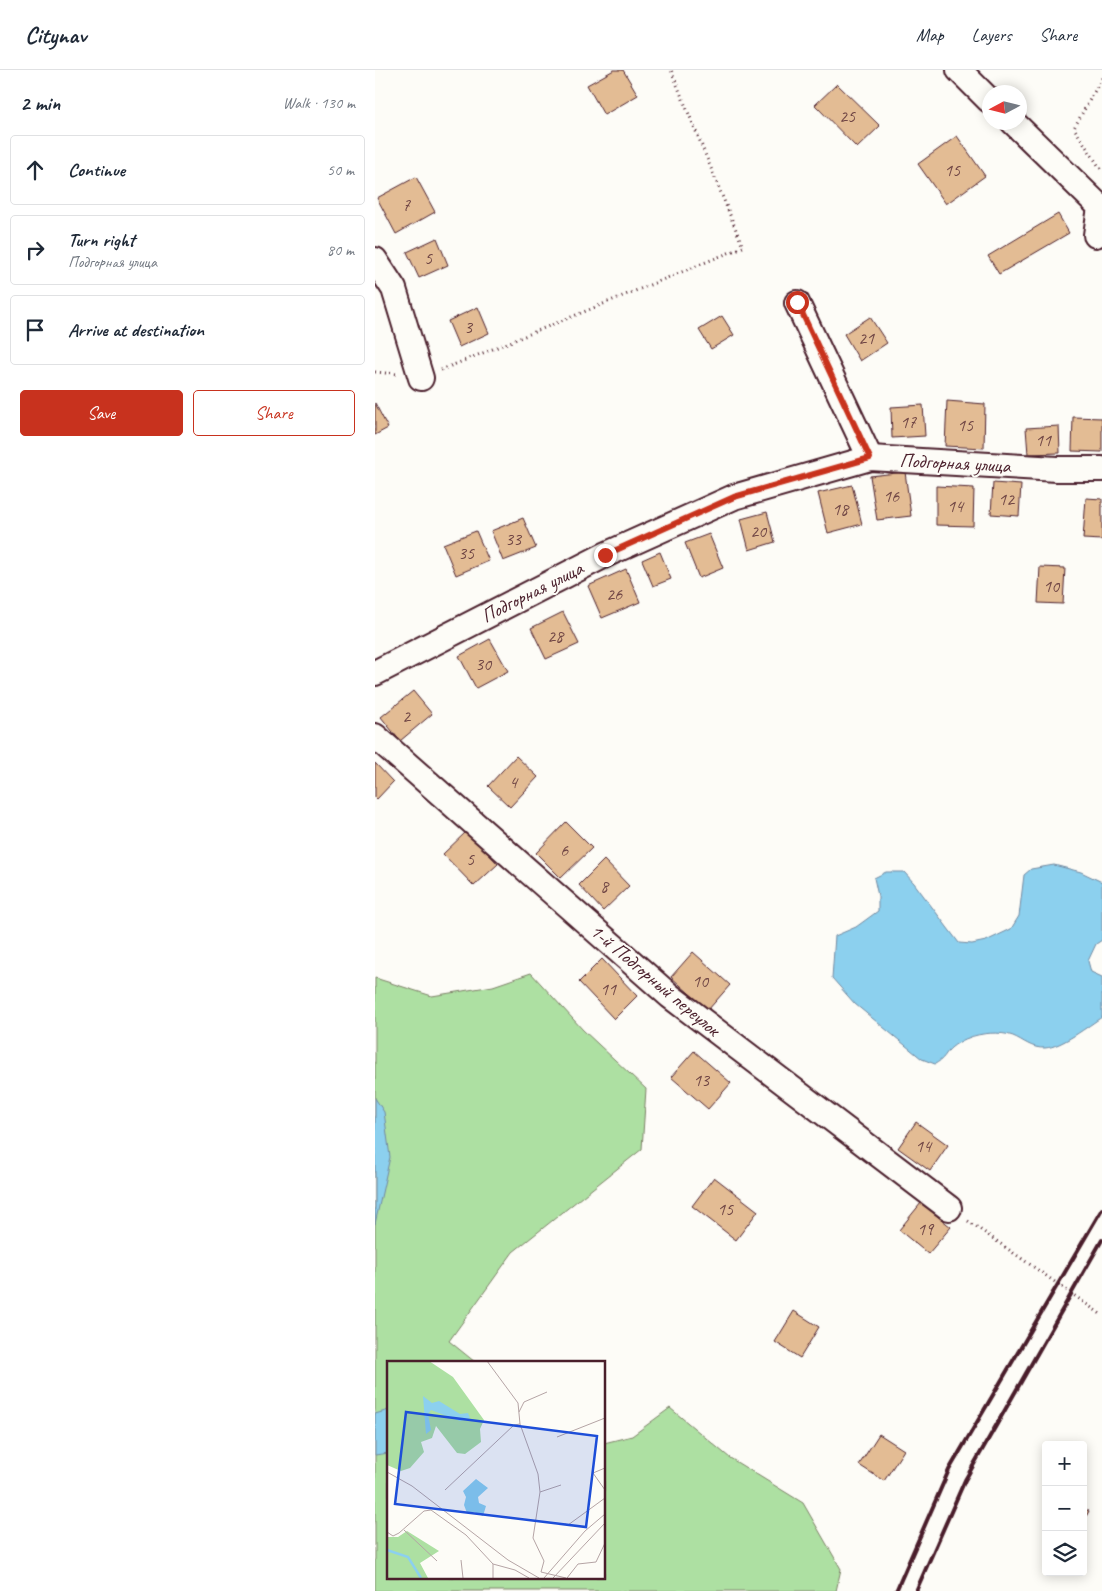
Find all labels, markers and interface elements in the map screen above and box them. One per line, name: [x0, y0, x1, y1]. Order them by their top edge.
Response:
text: Citynav: [25, 20, 86, 50]
text: Map: [916, 24, 944, 46]
text: Layers: [972, 24, 1011, 46]
text: Share: [1039, 24, 1077, 46]
north arrow: [982, 85, 1027, 130]
text: 2 min: [20, 90, 60, 116]
text: Walk · 130 m: [283, 93, 355, 113]
house number: 25: [839, 105, 856, 127]
icon: ahead: [21, 156, 49, 184]
text: Continue: [68, 158, 125, 182]
house number: 15: [944, 159, 961, 181]
text: 50 m: [327, 160, 354, 180]
house number: 7: [402, 194, 411, 216]
text: Turn right: [68, 228, 135, 252]
icon: right: [21, 236, 49, 264]
text: 80 m: [327, 240, 354, 260]
house number: 5: [424, 247, 433, 269]
text: Подгорная улица: [68, 252, 157, 272]
route start: [786, 291, 809, 314]
icon: arrive: [21, 316, 49, 344]
house number: 3: [464, 316, 474, 338]
text: Arrive at destination: [68, 318, 204, 342]
house number: 21: [858, 327, 875, 349]
button: Save: [20, 390, 183, 436]
button: Share: [193, 390, 355, 436]
house number: 17: [900, 411, 917, 433]
house number: 15: [957, 414, 974, 436]
house number: 11: [1035, 429, 1052, 451]
street label: Подгорная улица: [899, 448, 1012, 478]
house number: 16: [883, 485, 900, 507]
house number: 12: [998, 488, 1016, 510]
house number: 14: [947, 495, 965, 517]
house number: 18: [832, 498, 850, 520]
house number: 20: [750, 520, 768, 542]
house number: 33: [505, 528, 523, 550]
house number: 35: [458, 542, 475, 564]
route end: [594, 544, 617, 567]
street label: Подгорная улица: [477, 555, 588, 628]
house number: 10: [1043, 575, 1061, 597]
house number: 26: [606, 583, 623, 605]
house number: 28: [547, 625, 565, 647]
house number: 30: [475, 653, 493, 675]
house number: 2: [402, 705, 412, 727]
house number: 4: [509, 771, 519, 793]
house number: 6: [560, 839, 569, 861]
house number: 5: [466, 848, 475, 870]
house number: 8: [600, 875, 610, 897]
street label: 1-й Подгорный переулок: [585, 918, 726, 1043]
house number: 10: [692, 970, 710, 992]
house number: 11: [600, 978, 617, 1000]
house number: 13: [693, 1069, 711, 1091]
house number: 14: [915, 1135, 933, 1157]
house number: 15: [717, 1198, 734, 1220]
house number: 19: [917, 1218, 935, 1240]
inset map: [387, 1361, 605, 1578]
map controls: [1042, 1441, 1087, 1576]
button: +: [1042, 1441, 1087, 1486]
button: −: [1042, 1486, 1087, 1531]
button: layers: [1042, 1531, 1087, 1576]

